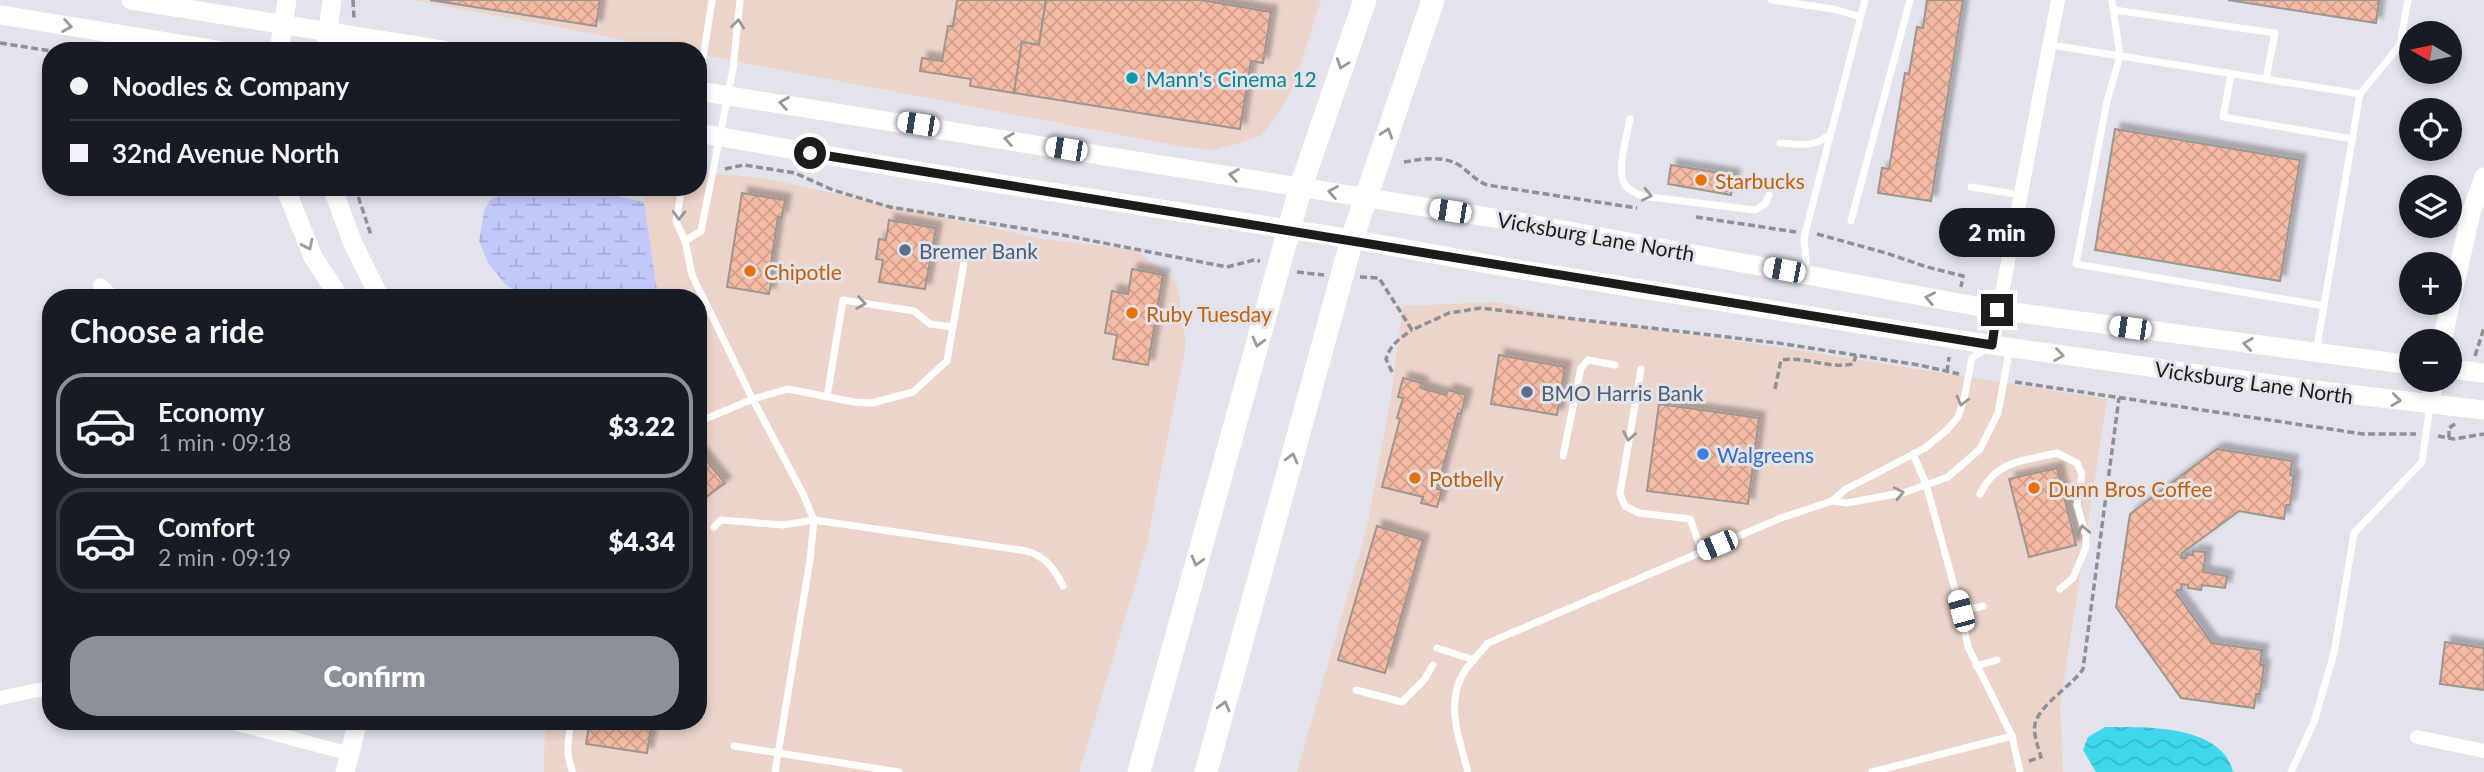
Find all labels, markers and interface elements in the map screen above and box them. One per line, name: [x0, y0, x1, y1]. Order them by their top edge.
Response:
one-way arrow: [61, 18, 73, 33]
one-way arrow: [730, 18, 745, 29]
north arrow: [2399, 21, 2462, 84]
map controls: [2399, 21, 2462, 392]
one-way arrow: [1335, 58, 1350, 70]
place label: Mann's Cinema 12: [1146, 66, 1317, 91]
text: Noodles & Company: [112, 70, 349, 102]
marker: Mann's Cinema 12: [1124, 70, 1140, 86]
one-way arrow: [779, 96, 790, 111]
button: locate: [2399, 98, 2462, 161]
car: [896, 110, 941, 138]
one-way arrow: [1379, 127, 1393, 139]
one-way arrow: [1003, 132, 1015, 147]
car: [1044, 135, 1089, 163]
text: 32nd Avenue North: [112, 137, 339, 169]
route start: [794, 137, 826, 169]
one-way arrow: [1228, 168, 1240, 183]
place label: Starbucks: [1715, 168, 1805, 193]
marker: Starbucks: [1693, 172, 1709, 188]
button: layers: [2399, 175, 2462, 238]
one-way arrow: [1327, 185, 1339, 200]
one-way arrow: [1641, 187, 1653, 202]
car: [1428, 197, 1473, 225]
street label: Vicksburg Lane North: [1495, 206, 1697, 266]
callout: 2 min: [1939, 208, 2055, 258]
one-way arrow: [671, 210, 686, 221]
text: 2 min: [1968, 218, 2026, 246]
one-way arrow: [299, 238, 313, 250]
place label: Bremer Bank: [919, 238, 1038, 263]
marker: Bremer Bank: [897, 242, 913, 258]
button: +: [2399, 252, 2462, 315]
car: [1762, 256, 1807, 284]
place label: Chipotle: [764, 259, 842, 284]
marker: Chipotle: [742, 263, 758, 279]
one-way arrow: [1924, 291, 1936, 306]
route end: [1981, 294, 2013, 326]
one-way arrow: [855, 295, 867, 310]
place label: Ruby Tuesday: [1146, 301, 1272, 326]
marker: Ruby Tuesday: [1124, 305, 1140, 321]
text: Choose a ride: [70, 311, 264, 350]
car: [2108, 315, 2153, 341]
button: −: [2399, 329, 2462, 392]
one-way arrow: [1251, 336, 1266, 348]
one-way arrow: [2242, 337, 2254, 352]
one-way arrow: [2054, 347, 2065, 362]
street label: Vicksburg Lane North: [2153, 356, 2355, 408]
place label: BMO Harris Bank: [1541, 380, 1704, 405]
marker: BMO Harris Bank: [1519, 384, 1535, 400]
one-way arrow: [2390, 392, 2402, 407]
icon: car: [74, 394, 137, 457]
one-way arrow: [1956, 395, 1970, 407]
text: Economy: [158, 396, 264, 428]
text: $3.22: [608, 410, 675, 442]
text: 1 min · 09:18: [158, 428, 291, 456]
one-way arrow: [1622, 430, 1637, 442]
place label: Walgreens: [1717, 442, 1814, 467]
marker: Walgreens: [1695, 446, 1711, 462]
one-way arrow: [1284, 452, 1298, 464]
place label: Potbelly: [1429, 466, 1504, 491]
marker: Potbelly: [1407, 470, 1423, 486]
place label: Dunn Bros Coffee: [2048, 476, 2213, 501]
marker: Dunn Bros Coffee: [2026, 480, 2042, 496]
one-way arrow: [1893, 486, 1905, 501]
icon: car: [74, 509, 137, 572]
text: Comfort: [158, 511, 255, 543]
one-way arrow: [2077, 524, 2092, 536]
text: $4.34: [608, 525, 675, 557]
car: [1694, 527, 1741, 563]
text: 2 min · 09:19: [158, 543, 291, 571]
one-way arrow: [1191, 555, 1205, 567]
car: [1946, 588, 1977, 634]
button: Confirm: [70, 636, 679, 716]
one-way arrow: [1216, 700, 1230, 712]

